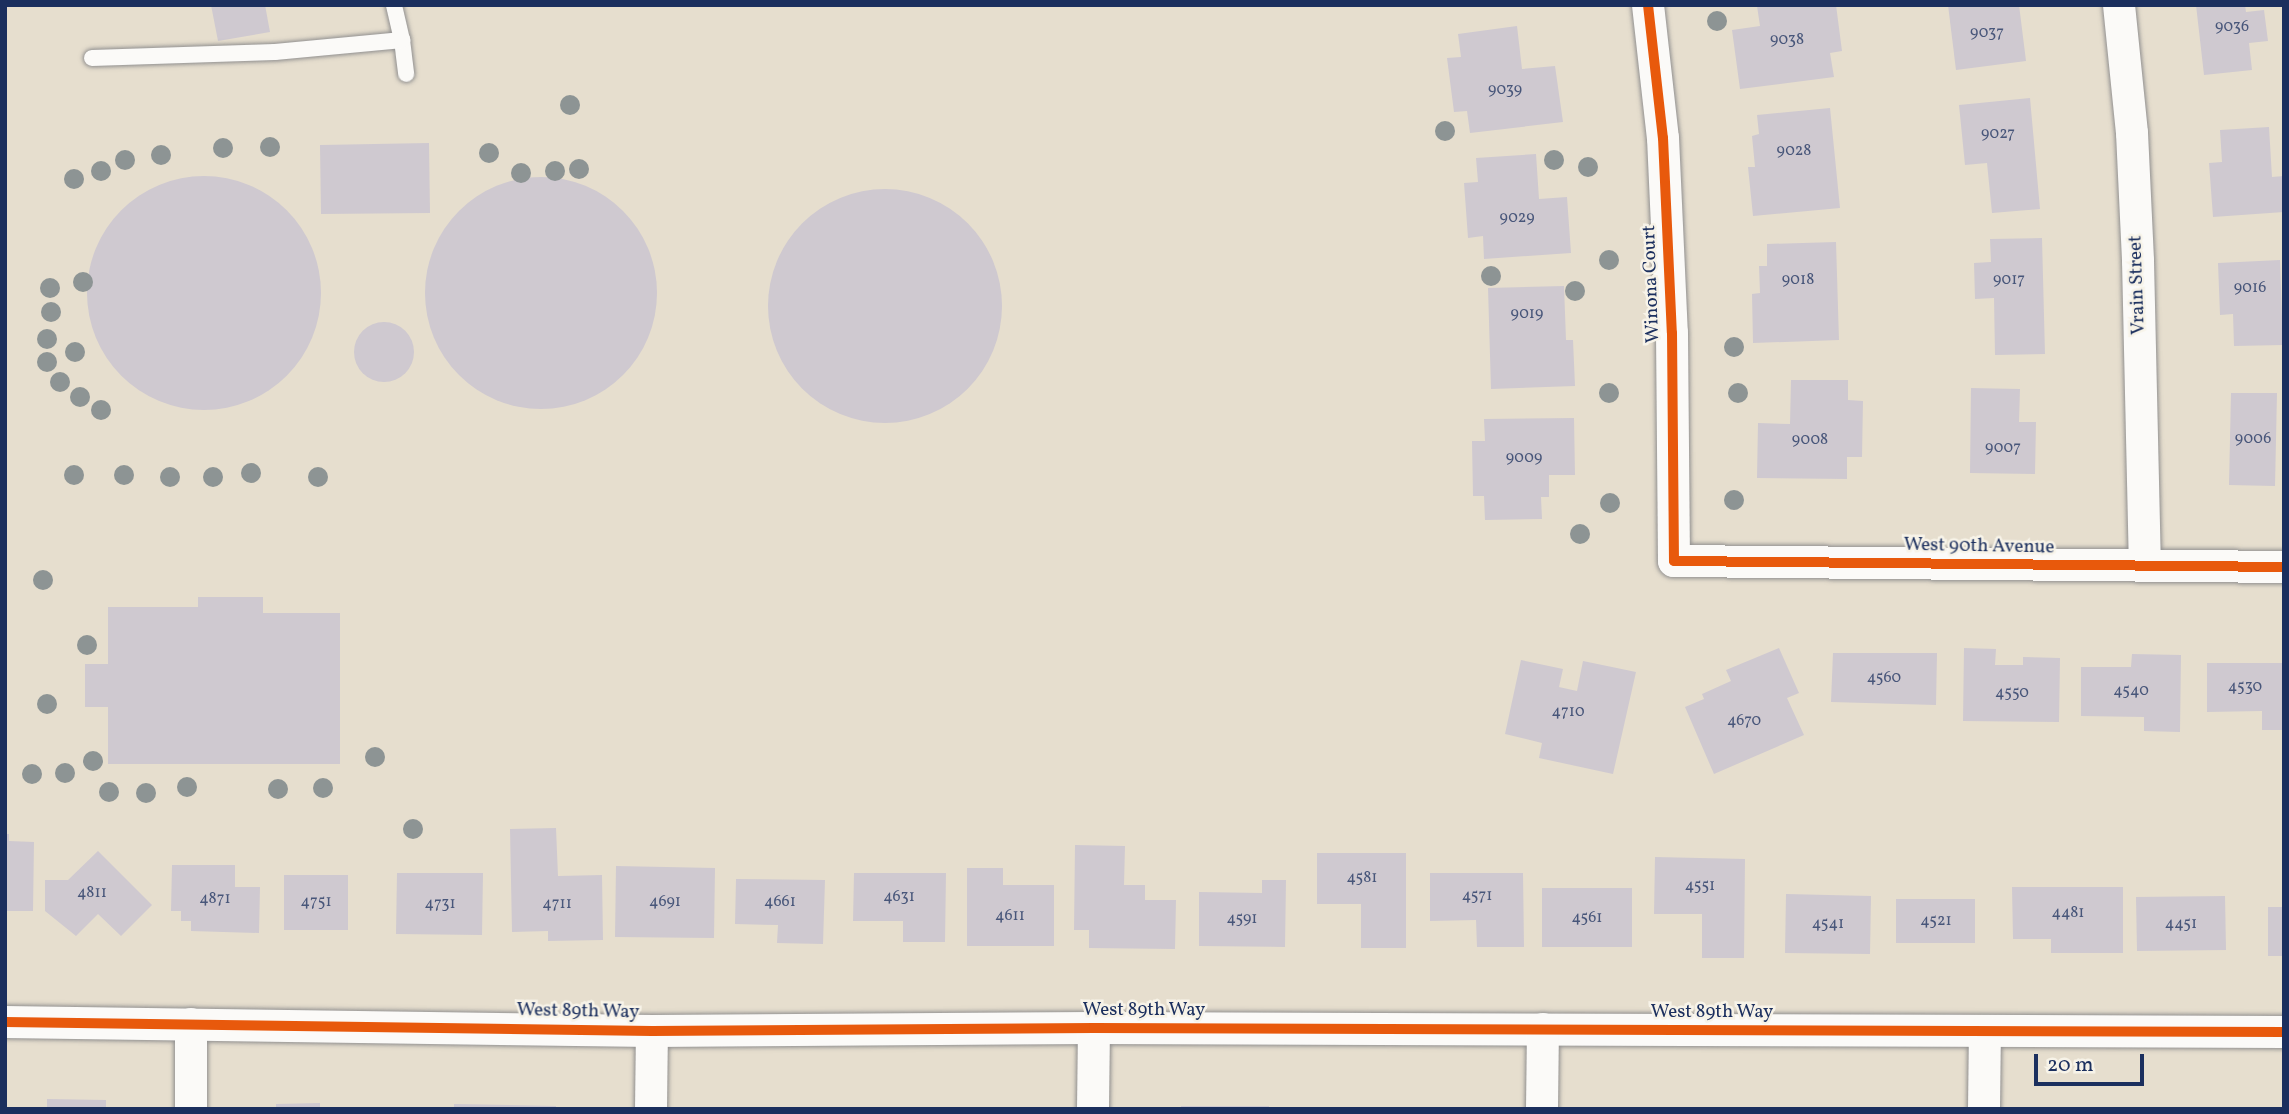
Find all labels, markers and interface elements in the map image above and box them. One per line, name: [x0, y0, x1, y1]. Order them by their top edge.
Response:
house number: 9036: [2215, 17, 2249, 37]
house number: 9037: [1970, 23, 2004, 43]
house number: 9038: [1770, 30, 1804, 50]
house number: 9039: [1488, 80, 1522, 100]
house number: 9027: [1981, 124, 2015, 144]
house number: 9028: [1777, 141, 1811, 161]
house number: 9029: [1500, 208, 1534, 228]
street label: Winona Court: [1639, 225, 1665, 343]
street label: Vrain Street: [2125, 235, 2151, 335]
house number: 9018: [1782, 270, 1814, 290]
house number: 9017: [1993, 270, 2025, 290]
house number: 9016: [2234, 278, 2266, 298]
house number: 9019: [1511, 304, 1543, 324]
house number: 9006: [2235, 429, 2271, 449]
house number: 9008: [1792, 430, 1828, 450]
house number: 9007: [1985, 438, 2021, 458]
house number: 9009: [1506, 448, 1542, 468]
street label: West 90th Avenue: [1903, 534, 2055, 560]
house number: 4560: [1867, 668, 1901, 688]
house number: 4530: [2228, 677, 2262, 697]
house number: 4540: [2113, 681, 2149, 701]
house number: 4550: [1995, 683, 2029, 703]
house number: 4710: [1551, 702, 1585, 722]
house number: 4670: [1727, 711, 1761, 731]
house number: 4581: [1346, 868, 1378, 888]
house number: 4551: [1685, 876, 1715, 896]
house number: 4811: [77, 883, 107, 903]
house number: 4571: [1462, 886, 1492, 906]
house number: 4631: [883, 887, 915, 907]
house number: 4871: [199, 889, 231, 909]
house number: 4751: [300, 892, 332, 912]
house number: 4691: [649, 892, 681, 912]
house number: 4661: [764, 892, 796, 912]
house number: 4731: [424, 894, 456, 914]
house number: 4711: [542, 894, 572, 914]
house number: 4481: [2051, 903, 2085, 923]
house number: 4611: [995, 906, 1025, 926]
house number: 4561: [1571, 908, 1603, 928]
house number: 4591: [1227, 909, 1257, 929]
house number: 4521: [1920, 911, 1952, 931]
house number: 4541: [1812, 914, 1844, 934]
house number: 4451: [2165, 914, 2197, 934]
street label: West 89th Way: [516, 1000, 640, 1024]
street label: West 89th Way: [1082, 1000, 1206, 1022]
street label: West 89th Way: [1650, 1002, 1774, 1024]
scale bar: [2037, 1040, 2147, 1084]
text: 20 m: [2047, 1051, 2093, 1080]

